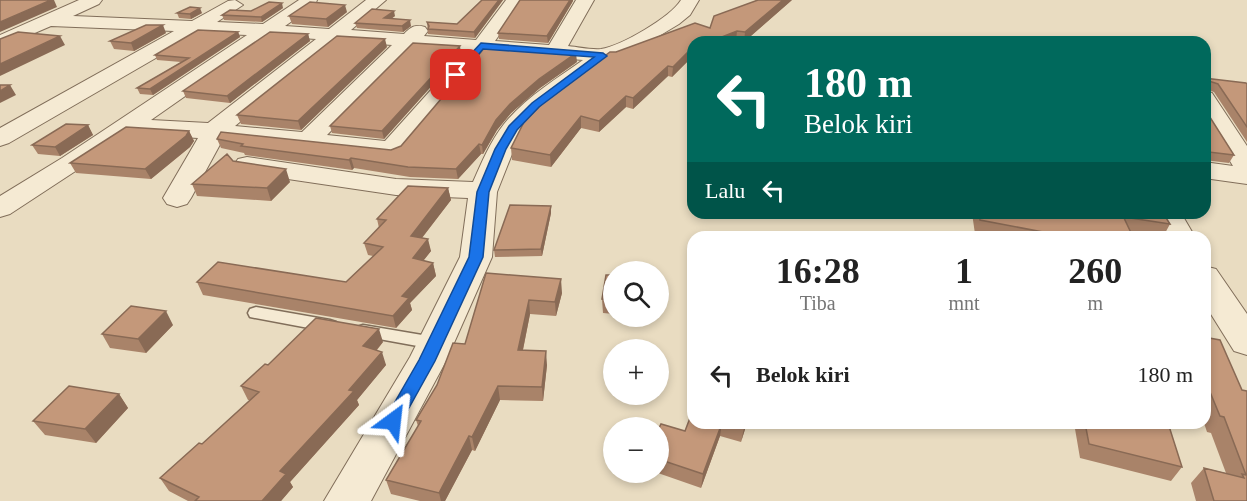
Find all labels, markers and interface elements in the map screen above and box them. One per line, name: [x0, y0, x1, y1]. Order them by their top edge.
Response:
pin: [430, 49, 481, 100]
icon: arrive: [439, 58, 472, 91]
icon: left: [705, 60, 783, 138]
text: 180 m: [804, 60, 913, 106]
text: Belok kiri: [804, 109, 913, 139]
icon: left: [757, 174, 790, 207]
text: Lalu: [705, 178, 745, 203]
text: 16:28: [776, 251, 860, 291]
text: 1: [955, 251, 973, 291]
text: 260: [1068, 251, 1122, 291]
map controls: [603, 261, 669, 483]
button: search: [603, 261, 669, 327]
text: Tiba: [800, 292, 836, 314]
text: mnt: [948, 292, 980, 314]
text: m: [1088, 292, 1103, 314]
button: +: [603, 339, 669, 405]
icon: left: [705, 359, 738, 392]
text: Belok kiri: [756, 362, 850, 387]
text: 180 m: [1137, 362, 1193, 387]
position arrow: [361, 389, 425, 453]
button: −: [603, 417, 669, 483]

